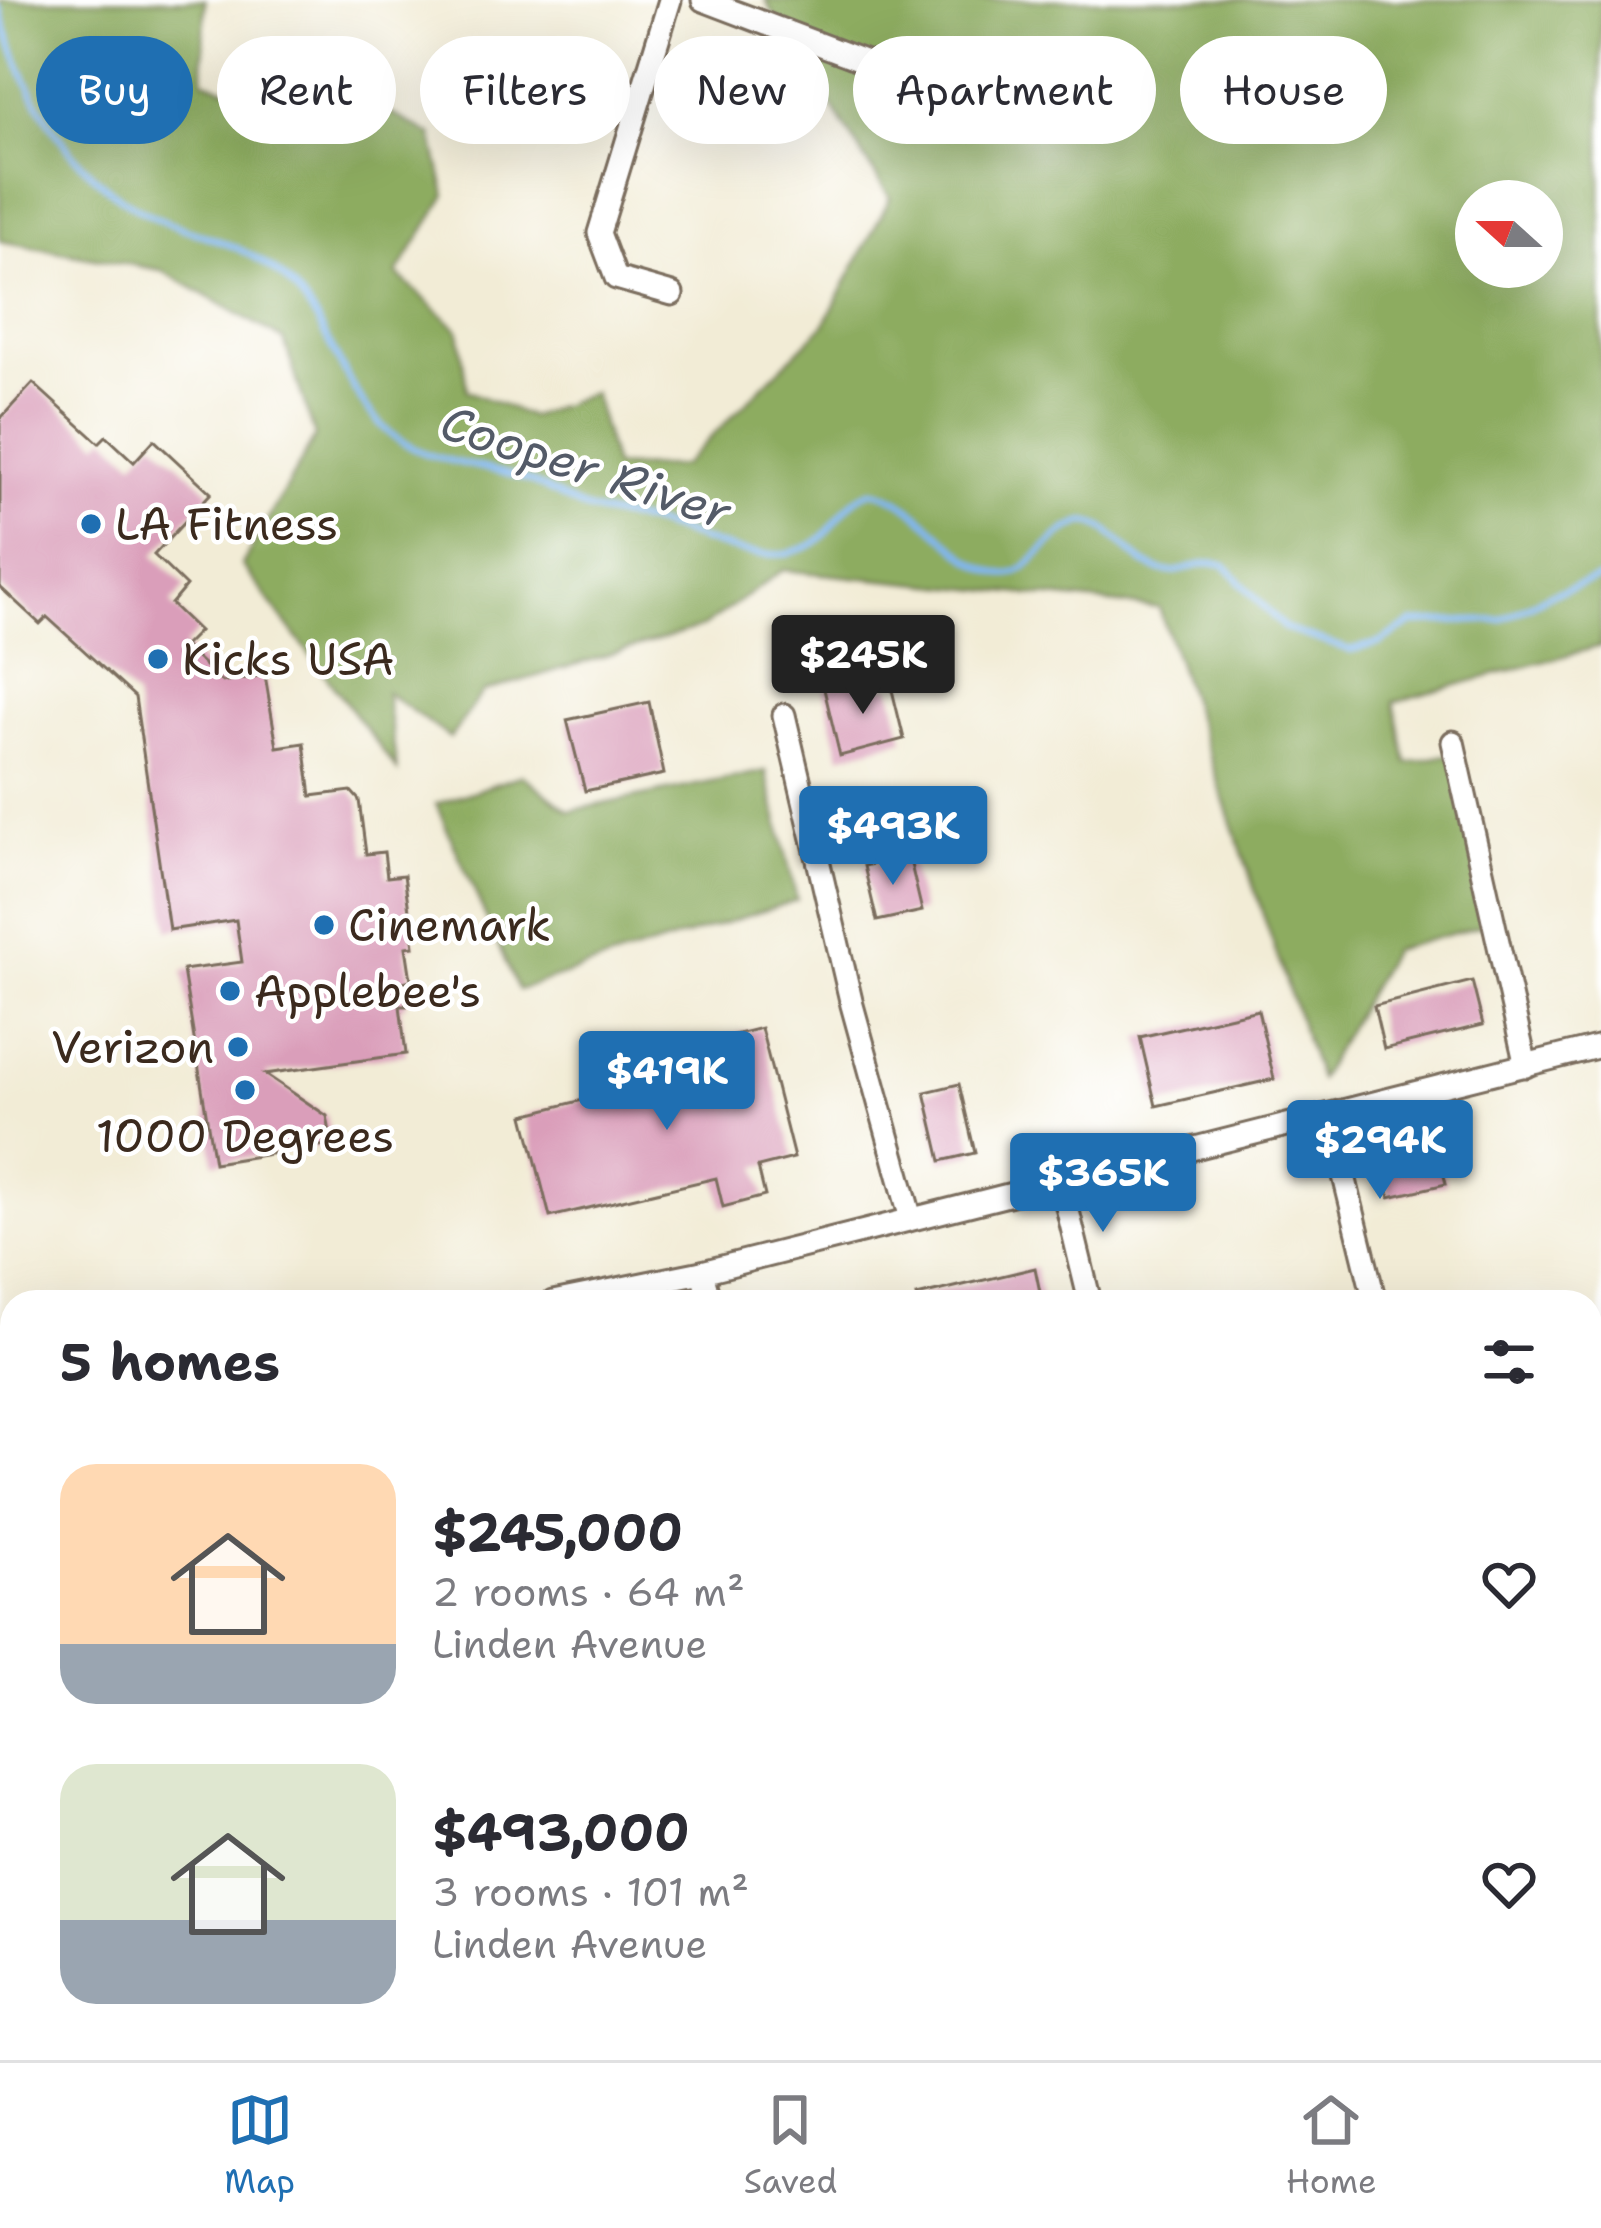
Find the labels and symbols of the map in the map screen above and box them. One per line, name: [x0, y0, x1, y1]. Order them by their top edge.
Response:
north arrow: [1455, 180, 1563, 288]
water label: Cooper River: [433, 390, 741, 544]
place label: LA Fitness: [115, 494, 338, 554]
marker: LA Fitness: [78, 511, 104, 537]
pin: $245K: [779, 615, 947, 717]
place label: Kicks USA: [182, 629, 394, 689]
marker: Kicks USA: [145, 646, 171, 672]
pin: $493K: [809, 786, 977, 888]
place label: Cinemark: [348, 895, 551, 955]
marker: Cinemark: [311, 912, 337, 938]
place label: Applebee's: [254, 961, 481, 1021]
marker: Applebee's: [217, 978, 243, 1004]
place label: Verizon: [51, 1017, 214, 1077]
pin: $419K: [583, 1031, 751, 1133]
marker: Verizon: [225, 1034, 251, 1060]
marker: 1000 Degrees: [232, 1077, 258, 1103]
pin: $294K: [1296, 1100, 1464, 1202]
place label: 1000 Degrees: [96, 1106, 394, 1166]
pin: $365K: [1019, 1133, 1187, 1235]

